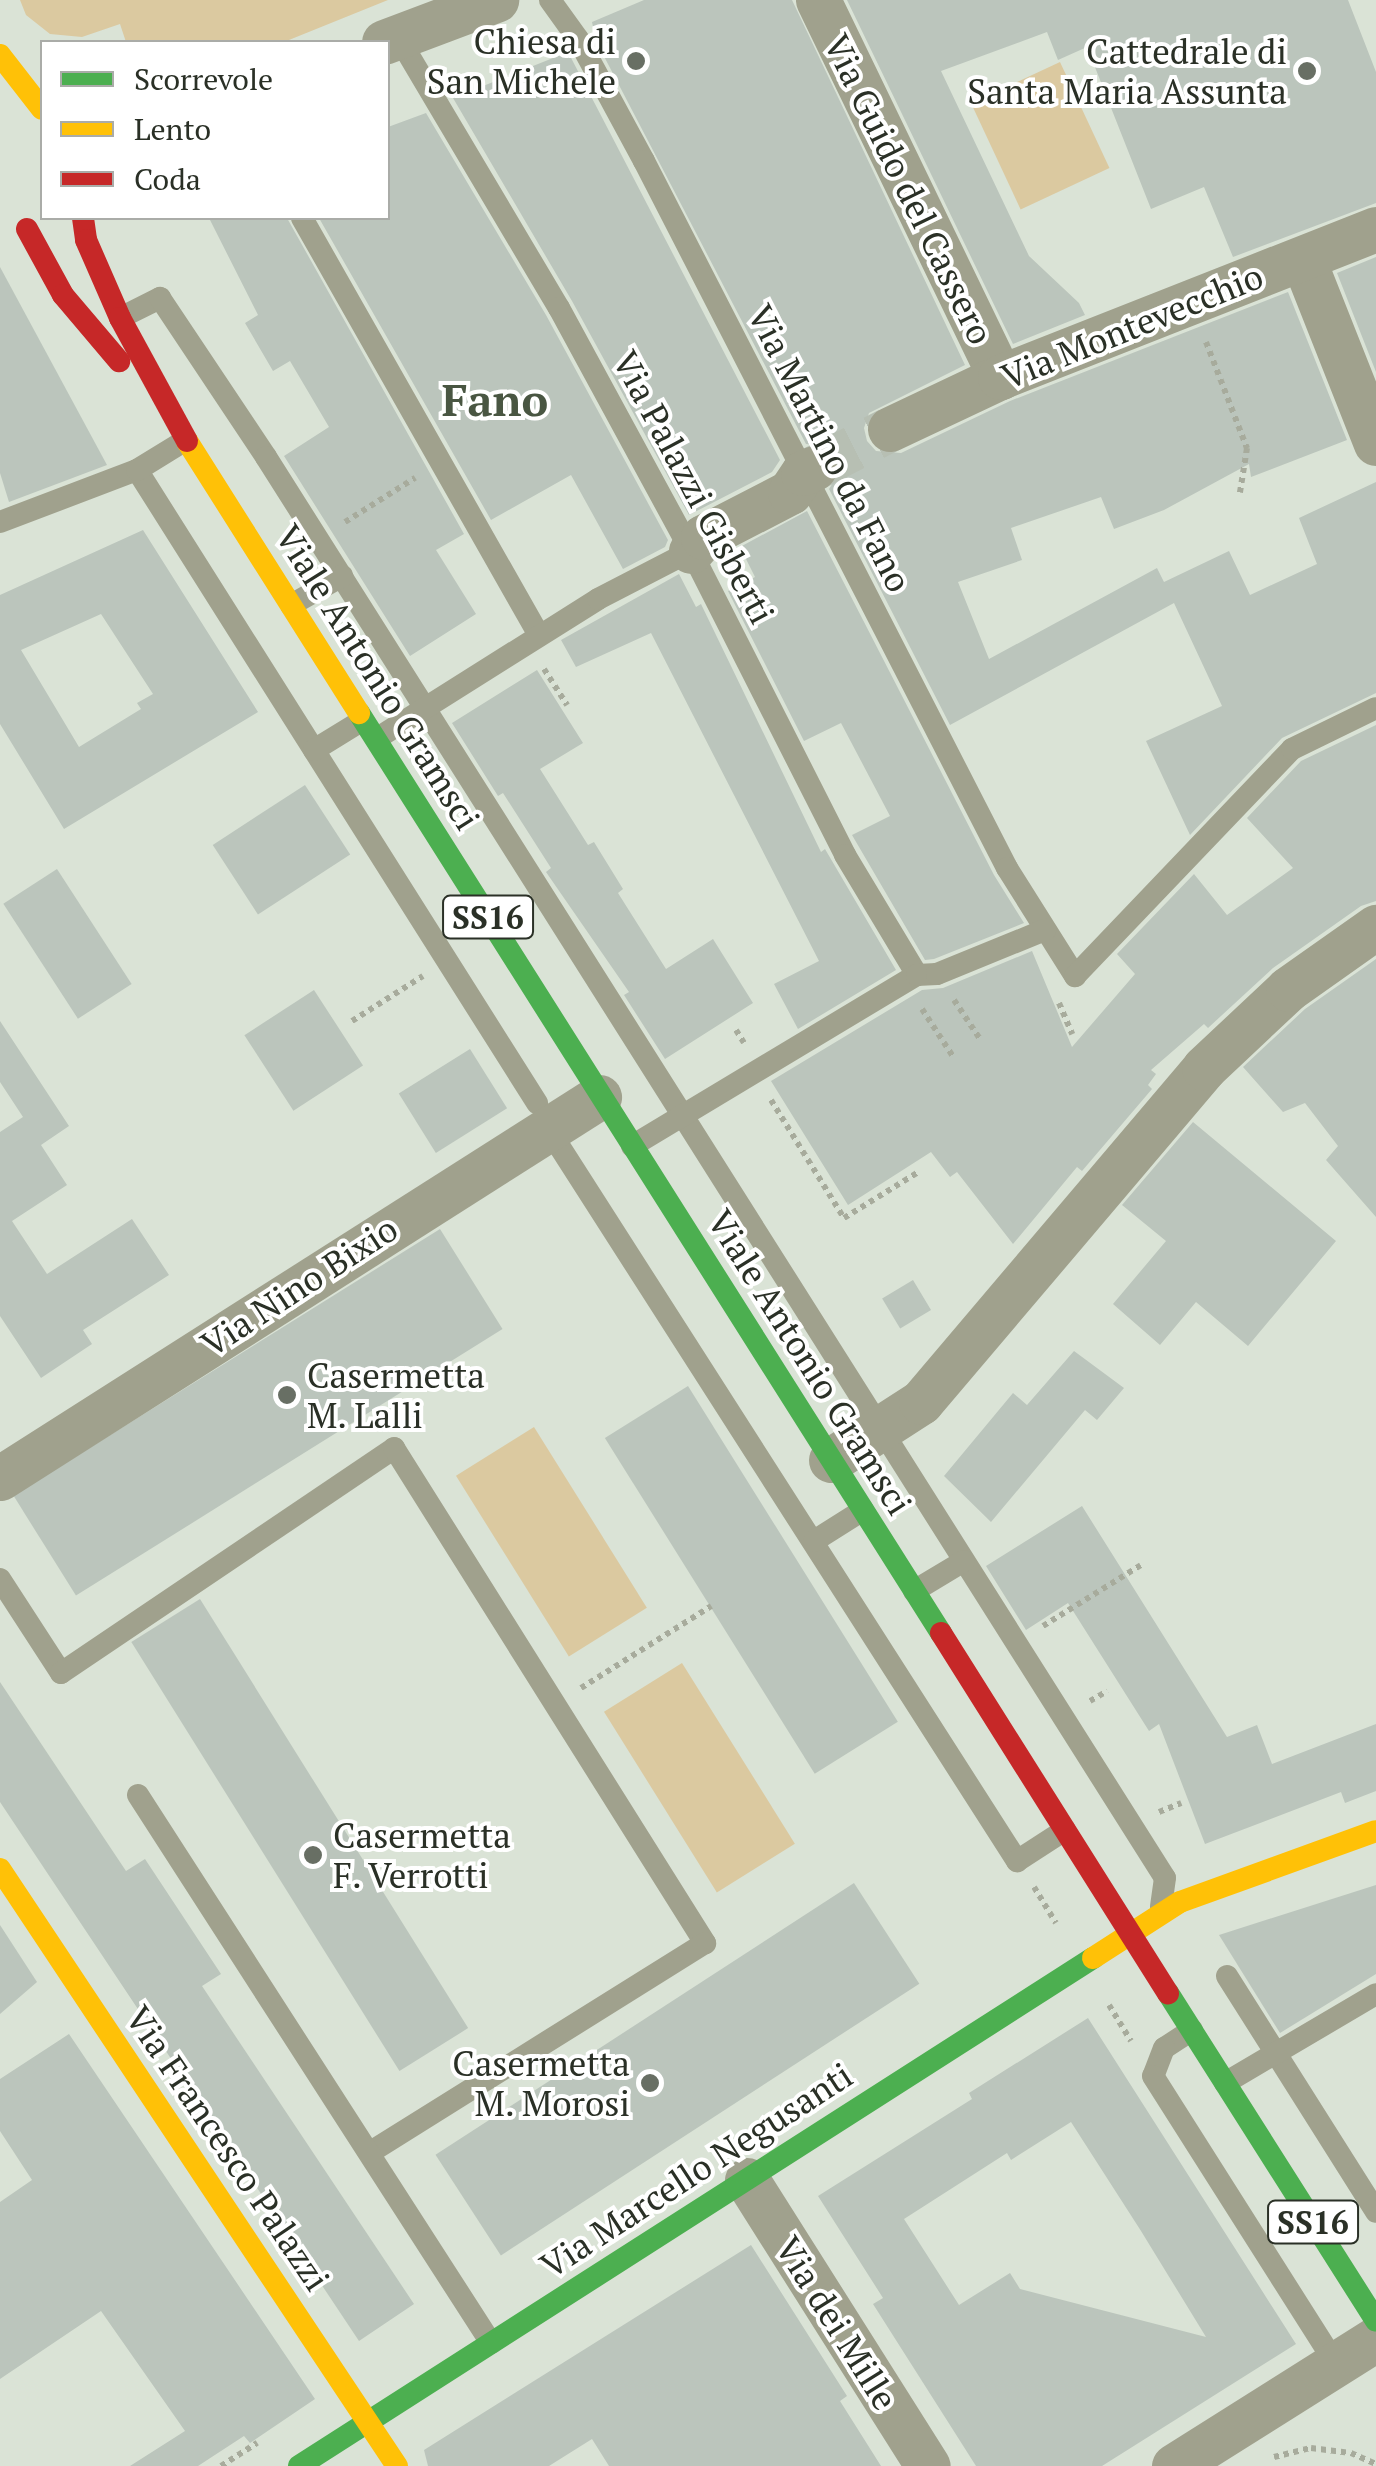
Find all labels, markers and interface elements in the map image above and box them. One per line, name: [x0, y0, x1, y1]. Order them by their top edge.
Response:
place label: Chiesa di San Michele: [427, 20, 616, 102]
street label: Via Guido del Cassero: [816, 27, 1002, 351]
place label: Cattedrale di Santa Maria Assunta: [967, 30, 1287, 112]
legend: [40, 40, 390, 220]
marker: Chiesa di San Michele: [625, 50, 647, 72]
text: Scorrevole: [134, 59, 273, 99]
marker: Cattedrale di Santa Maria Assunta: [1296, 60, 1318, 82]
text: Lento: [134, 109, 211, 149]
text: Coda: [134, 159, 201, 199]
street label: Via Montevecchio: [995, 254, 1269, 398]
street label: Via Martino da Fano: [739, 297, 921, 599]
street label: Via Palazzi Gisberti: [604, 343, 784, 631]
district label: Fano: [442, 373, 548, 427]
street label: Viale Antonio Gramsci: [267, 516, 489, 838]
road number: SS16: [440, 890, 536, 944]
street label: Viale Antonio Gramsci: [699, 1201, 921, 1523]
street label: Via Nino Bixio: [193, 1207, 405, 1365]
place label: Casermetta M. Lalli: [307, 1354, 485, 1436]
marker: Casermetta M. Lalli: [276, 1384, 298, 1406]
place label: Casermetta F. Verrotti: [333, 1814, 511, 1896]
marker: Casermetta F. Verrotti: [302, 1844, 324, 1866]
street label: Via Francesco Palazzi: [117, 1998, 339, 2298]
place label: Casermetta M. Morosi: [452, 2042, 630, 2124]
street label: Via Marcello Negusanti: [532, 2053, 860, 2287]
marker: Casermetta M. Morosi: [639, 2072, 661, 2094]
road number: SS16: [1266, 2195, 1360, 2249]
street label: Via dei Mille: [767, 2229, 907, 2417]

